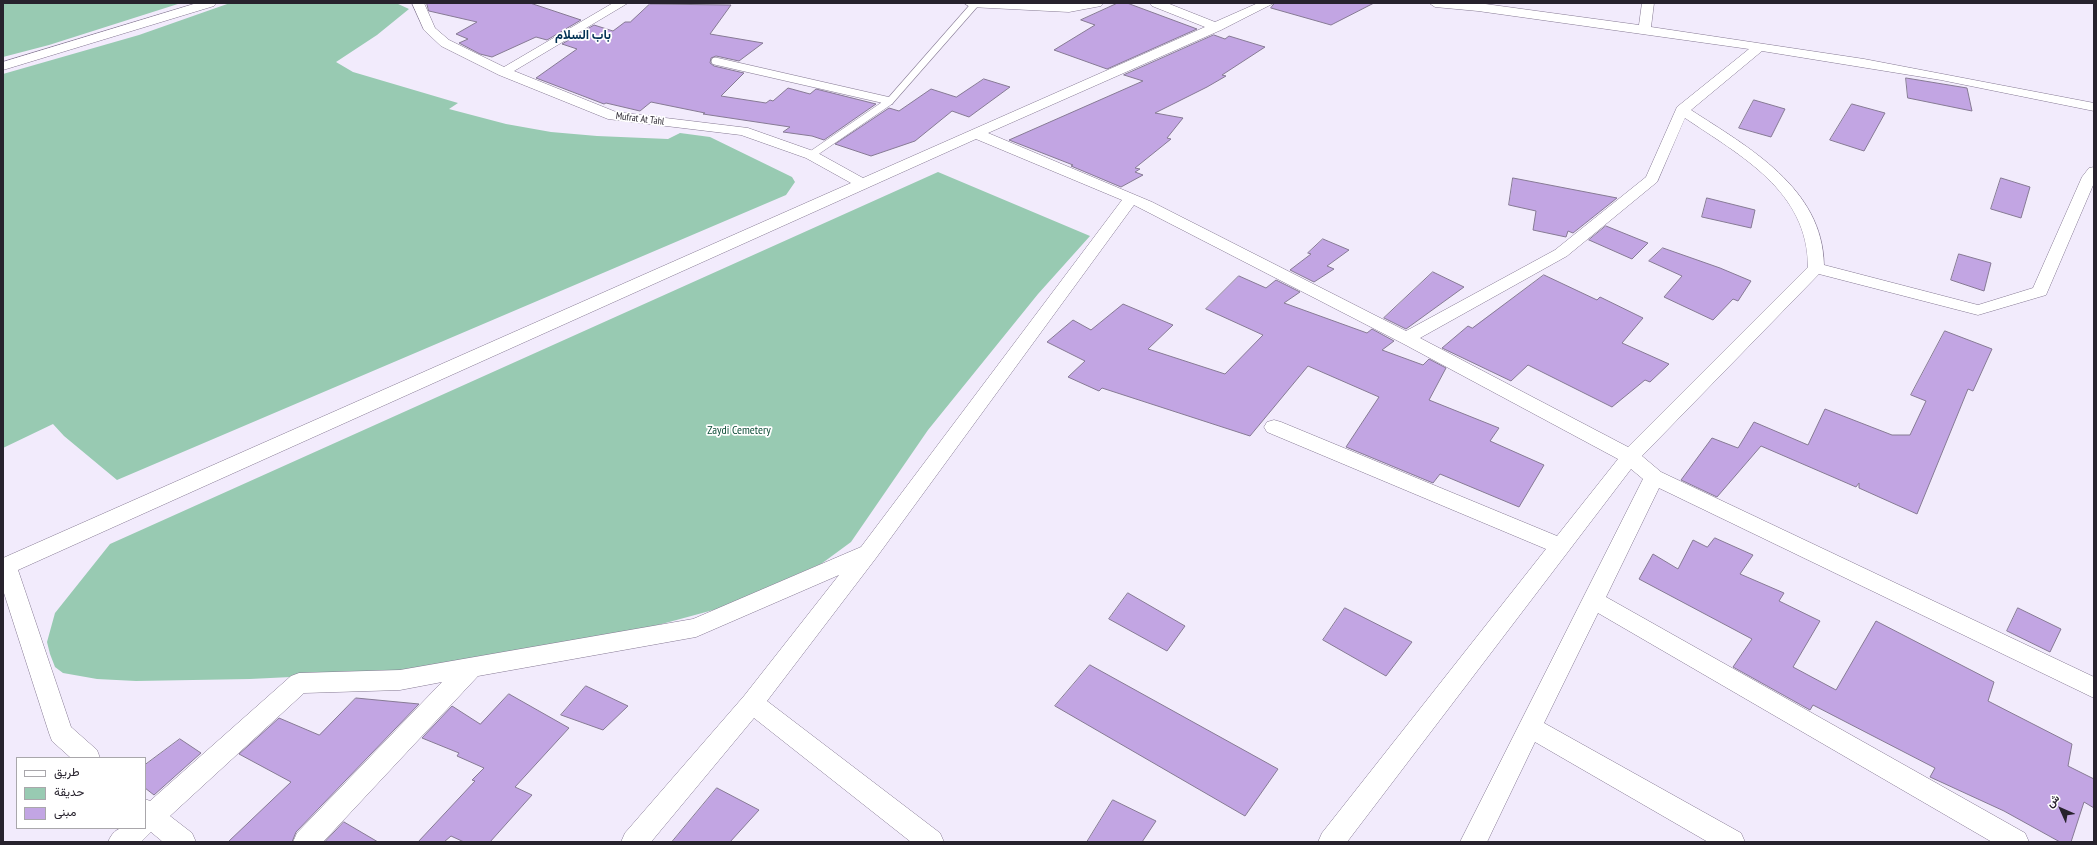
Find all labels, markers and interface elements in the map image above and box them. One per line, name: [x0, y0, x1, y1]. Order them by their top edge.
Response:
district label: باب السلام: [555, 27, 611, 43]
street label: Mufrat At Tahl: [615, 110, 665, 128]
park label: Zaydi Cemetery: [707, 424, 771, 438]
legend: [16, 757, 146, 829]
text: طريق: [54, 764, 79, 779]
text: حديقة: [54, 784, 84, 799]
north arrow: [2041, 789, 2081, 829]
text: ش: [2043, 791, 2062, 810]
text: مبنى: [54, 804, 76, 819]

